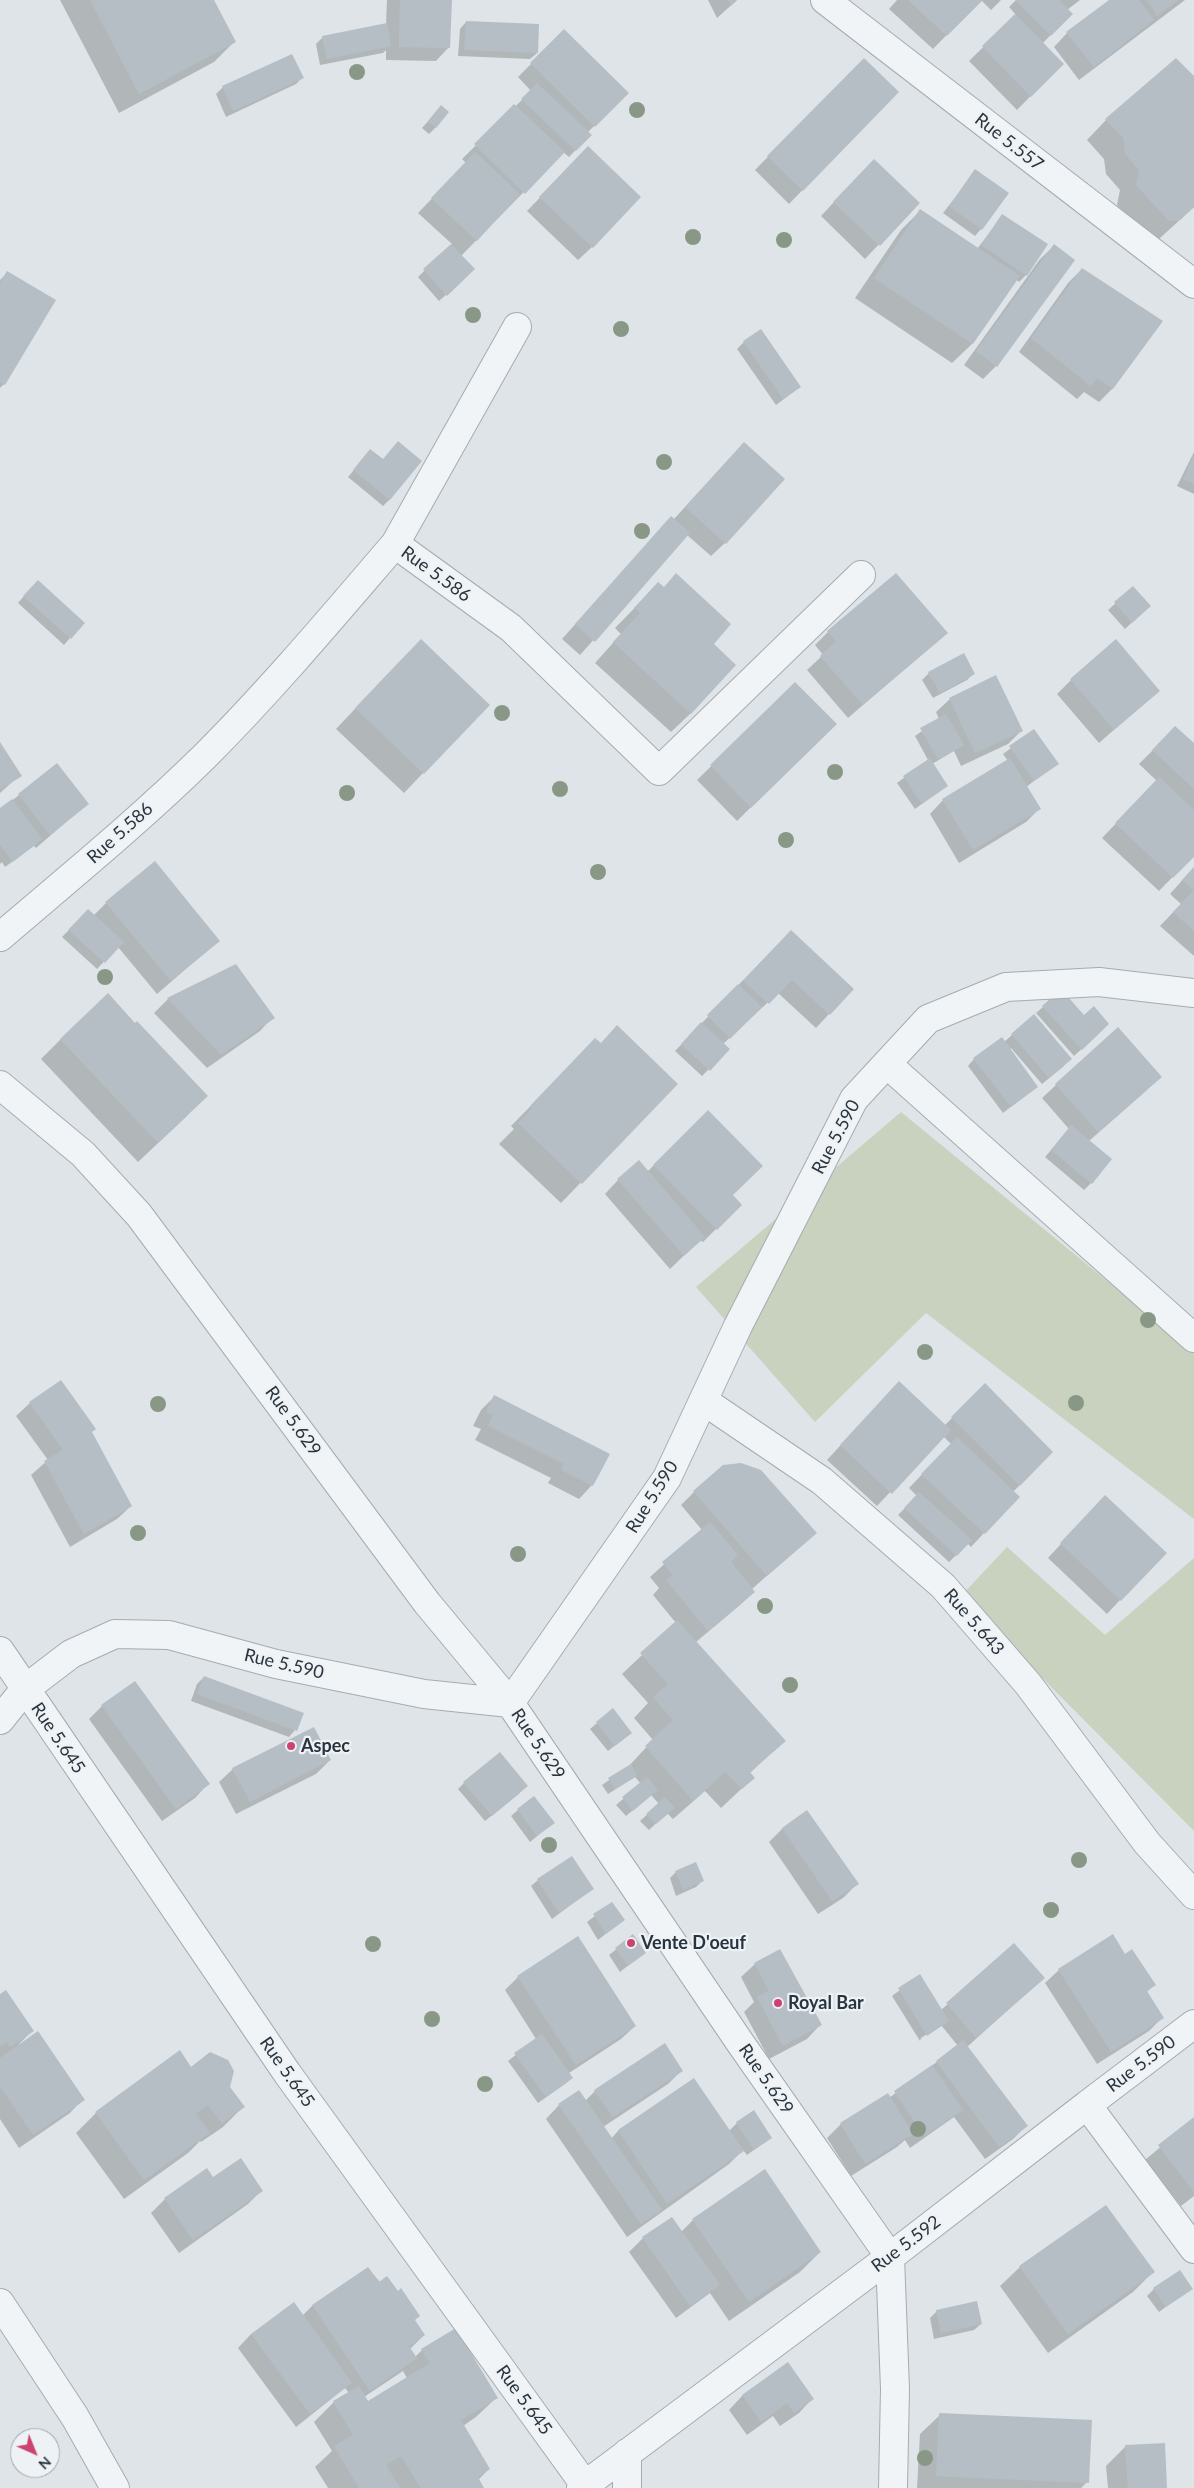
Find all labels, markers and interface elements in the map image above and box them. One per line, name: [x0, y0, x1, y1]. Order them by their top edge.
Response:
street label: Rue 5.557: [970, 109, 1048, 175]
street label: Rue 5.586: [397, 541, 475, 607]
street label: Rue 5.586: [83, 798, 157, 868]
street label: Rue 5.590: [807, 1096, 865, 1178]
street label: Rue 5.629: [260, 1382, 326, 1460]
street label: Rue 5.590: [621, 1457, 683, 1537]
street label: Rue 5.643: [939, 1584, 1009, 1660]
street label: Rue 5.590: [242, 1644, 326, 1684]
street label: Rue 5.645: [26, 1698, 90, 1778]
street label: Rue 5.629: [506, 1704, 570, 1784]
place label: Aspec: [301, 1735, 350, 1757]
marker: Aspec: [285, 1740, 297, 1752]
place label: Vente D'oeuf: [641, 1932, 746, 1954]
marker: Vente D'oeuf: [625, 1937, 637, 1949]
place label: Royal Bar: [788, 1992, 864, 2014]
marker: Royal Bar: [772, 1997, 784, 2009]
street label: Rue 5.590: [1102, 2031, 1180, 2097]
street label: Rue 5.645: [255, 2033, 319, 2111]
street label: Rue 5.629: [734, 2040, 798, 2118]
street label: Rue 5.592: [867, 2211, 945, 2277]
street label: Rue 5.645: [491, 2361, 557, 2439]
north arrow: [10, 2428, 60, 2478]
text: N: [35, 2454, 55, 2473]

